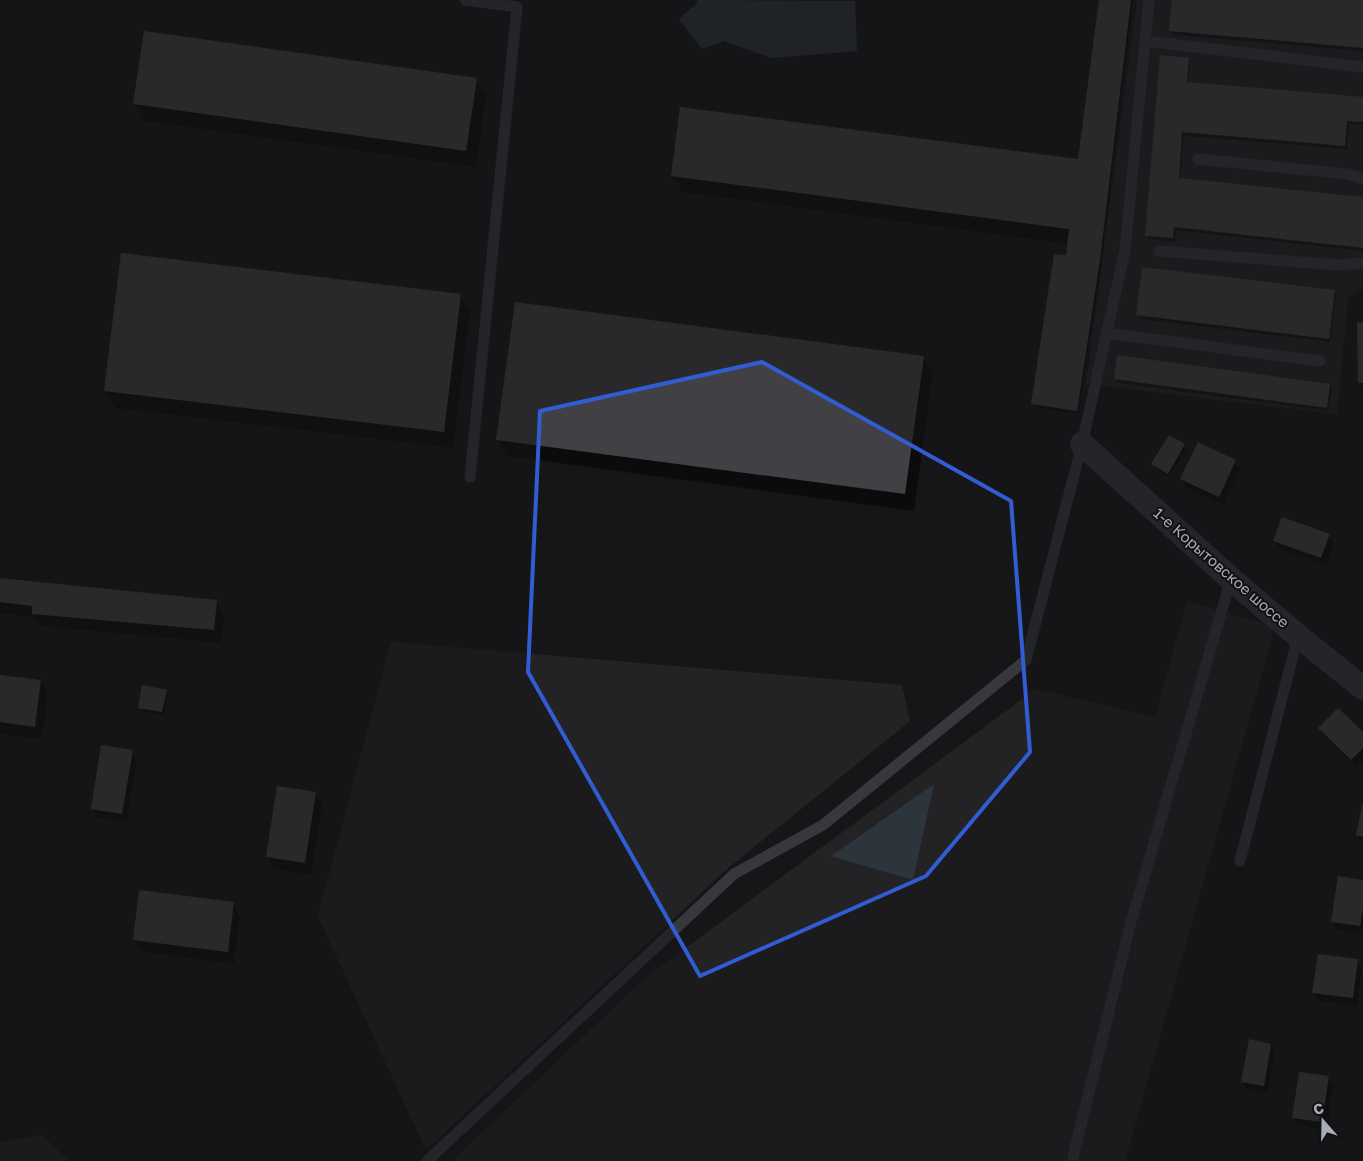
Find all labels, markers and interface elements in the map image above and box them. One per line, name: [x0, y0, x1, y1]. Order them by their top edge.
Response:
street label: 1-е Корытовское шоссе: [1150, 503, 1293, 631]
north arrow: [1298, 1096, 1348, 1146]
text: С: [1311, 1099, 1326, 1118]

